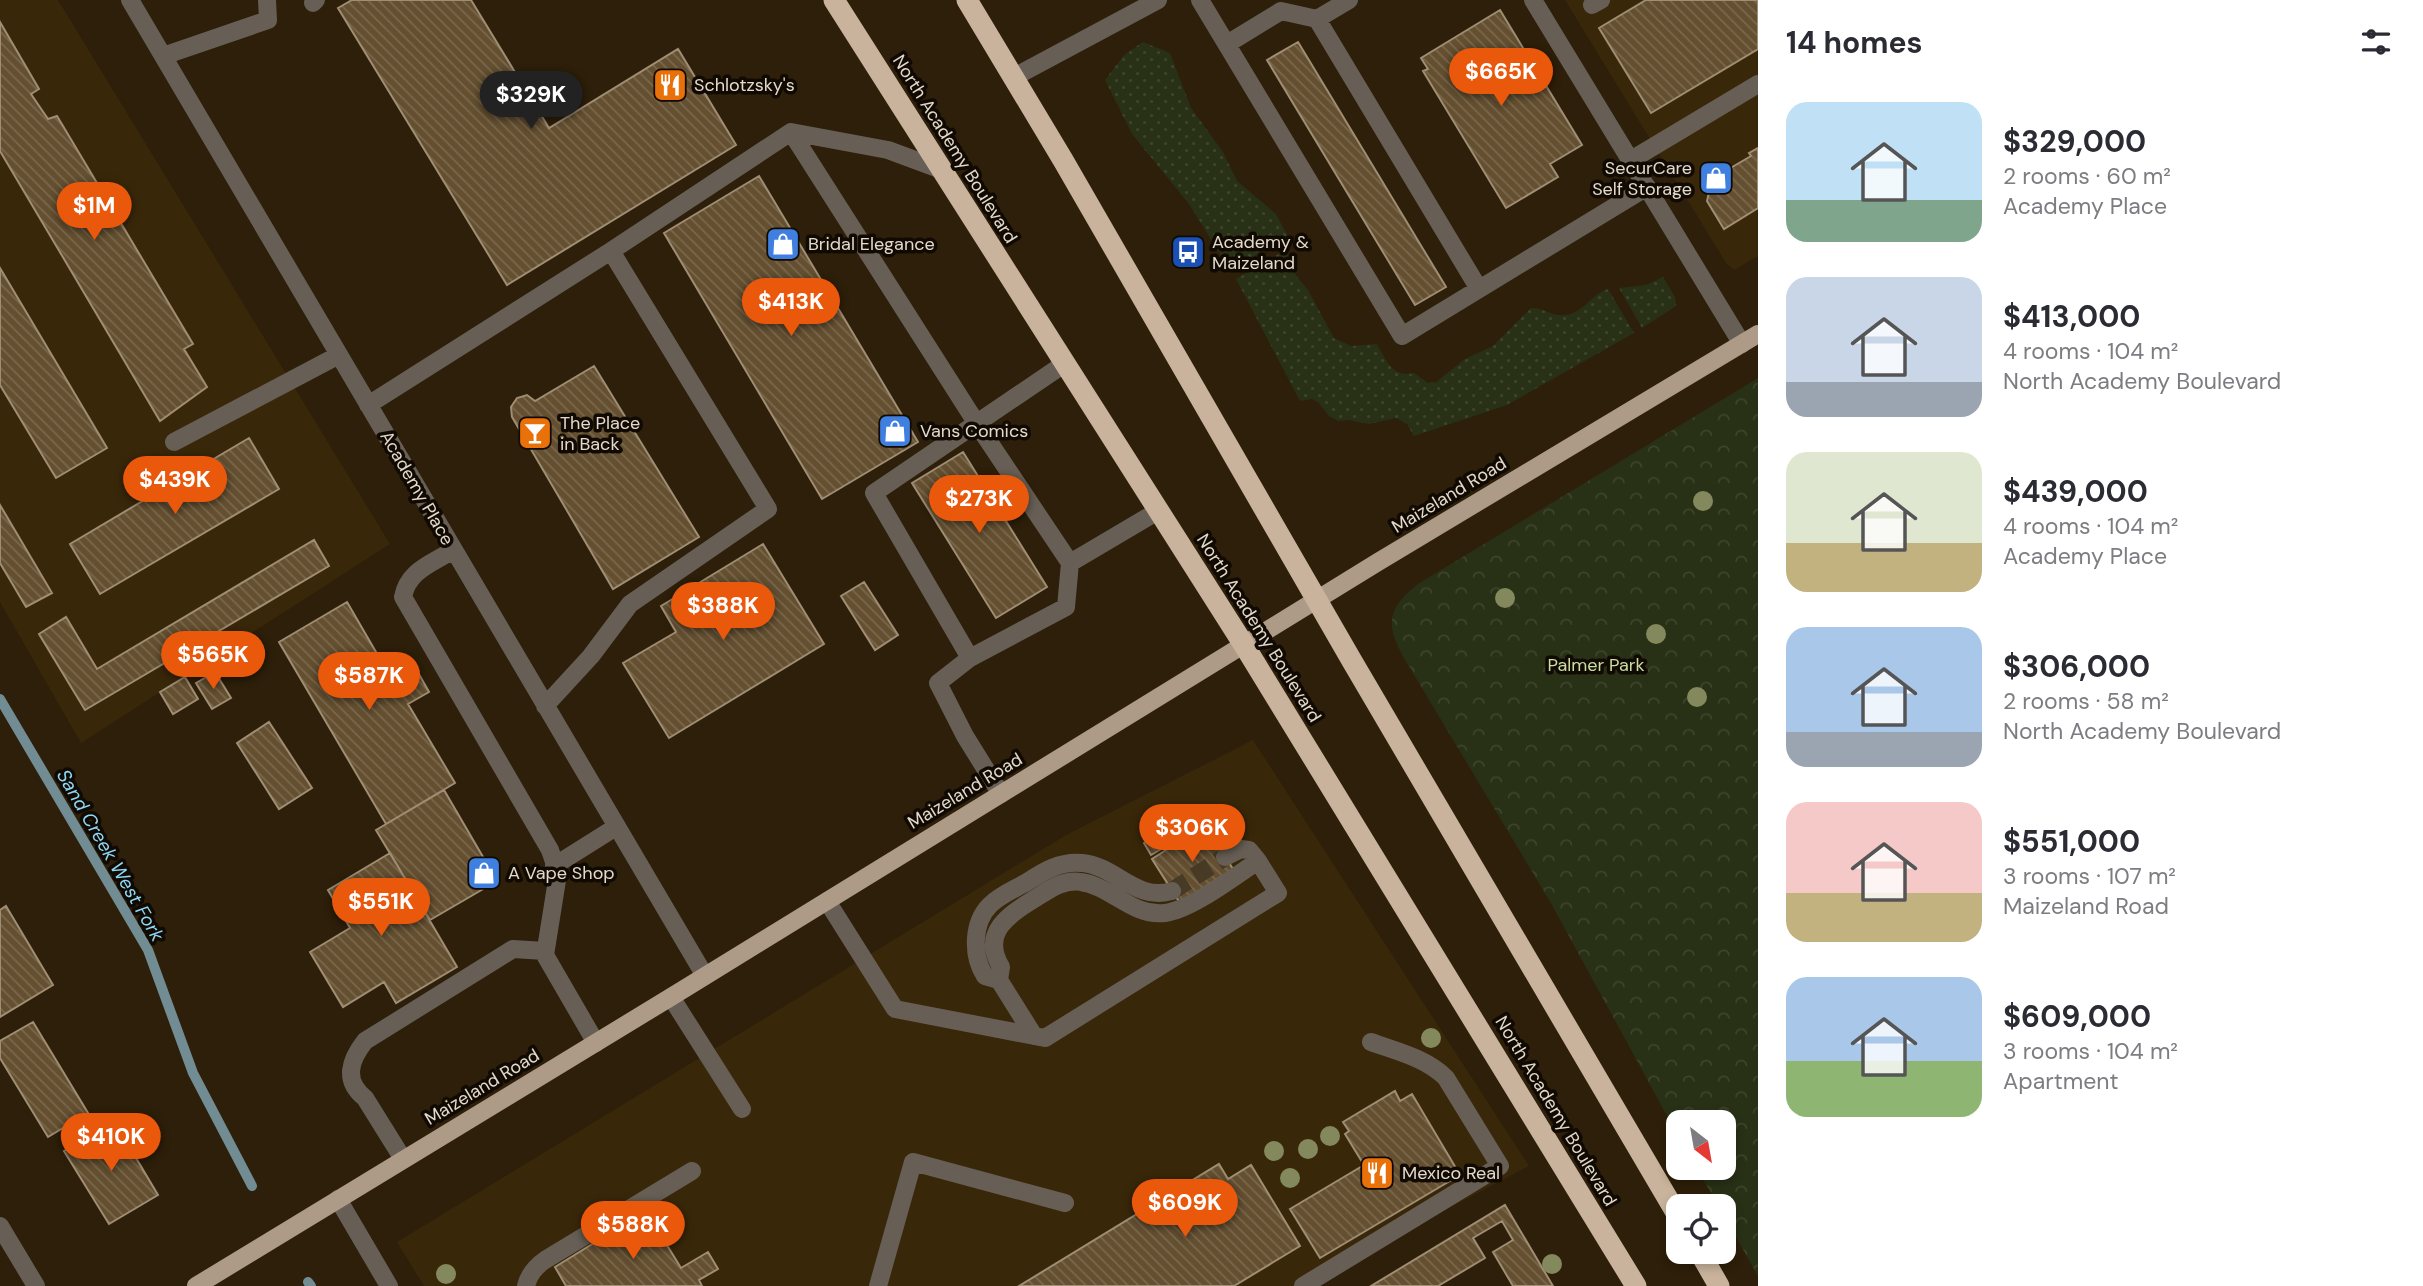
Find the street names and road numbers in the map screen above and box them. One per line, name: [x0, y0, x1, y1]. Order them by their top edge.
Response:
street label: North Academy Boulevard: [887, 50, 1023, 248]
street label: Academy Place: [375, 426, 459, 550]
street label: Maizeland Road: [1387, 451, 1511, 539]
street label: North Academy Boulevard: [1191, 529, 1327, 727]
street label: Maizeland Road: [903, 747, 1027, 835]
street label: North Academy Boulevard: [1490, 1011, 1622, 1211]
street label: Maizeland Road: [420, 1043, 544, 1131]

